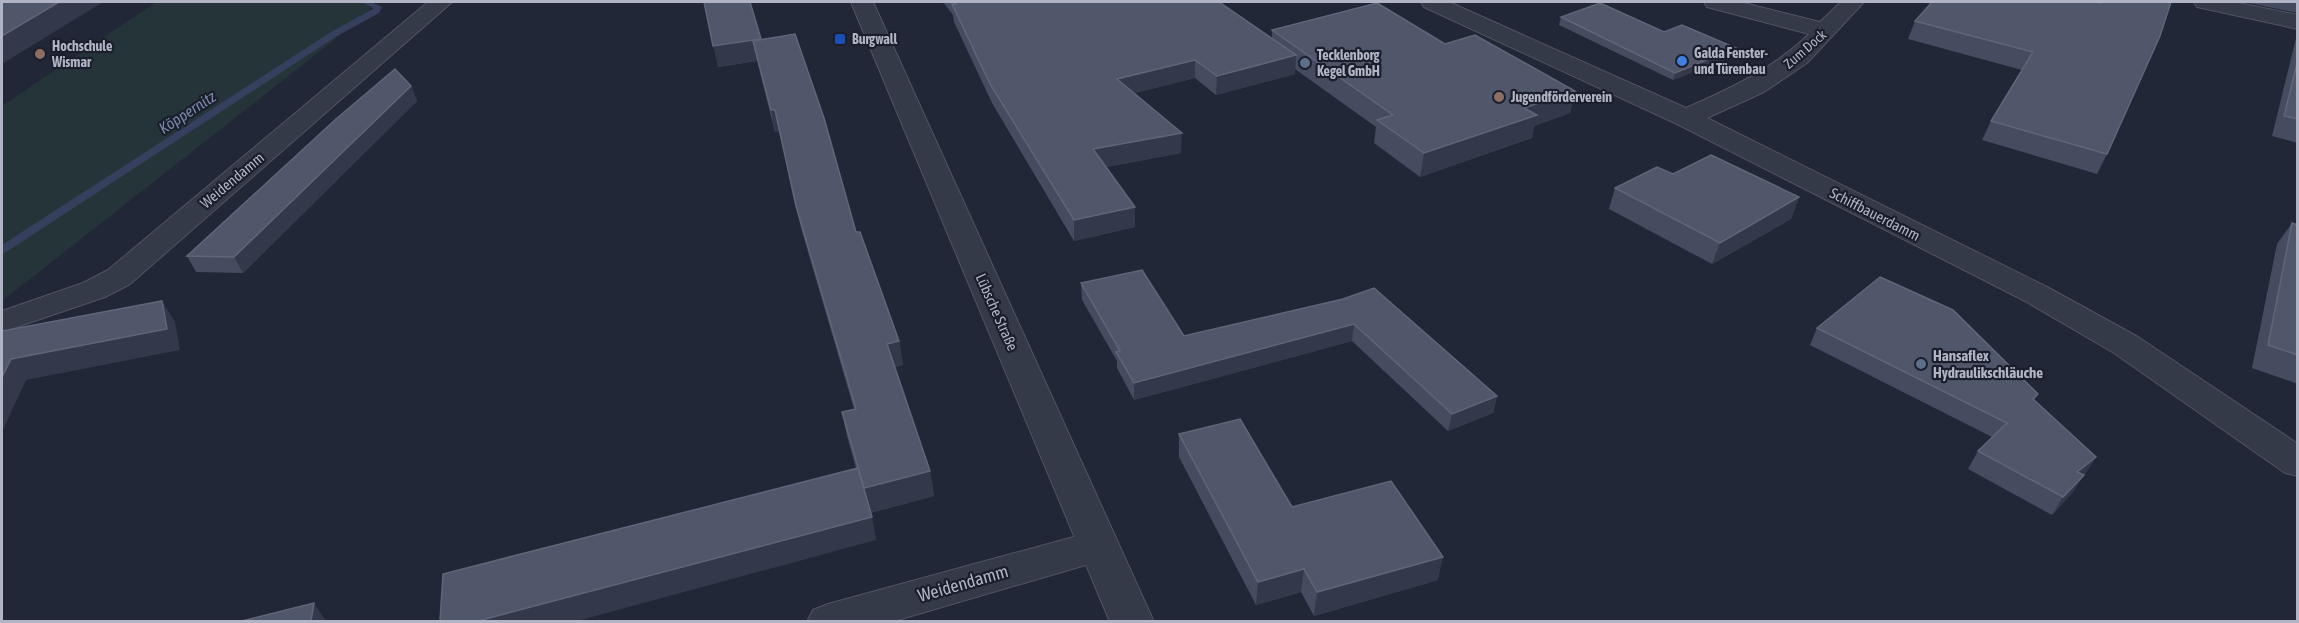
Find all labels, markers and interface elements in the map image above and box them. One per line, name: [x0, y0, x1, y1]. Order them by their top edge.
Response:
street label: Zum Dock: [1781, 26, 1829, 72]
place label: Burgwall: [852, 31, 898, 47]
marker: Burgwall: [833, 32, 847, 46]
place label: Hochschule Wismar: [51, 38, 112, 70]
place label: Galda Fenster- und Türenbau: [1694, 45, 1768, 77]
marker: Hochschule Wismar: [33, 47, 47, 61]
place label: Tecklenborg Kegel GmbH: [1317, 47, 1381, 79]
marker: Galda Fenster- und Türenbau: [1675, 54, 1689, 68]
marker: Tecklenborg Kegel GmbH: [1298, 56, 1312, 70]
water label: Köppernitz: [155, 87, 219, 138]
place label: Jugendförderverein: [1510, 89, 1612, 105]
marker: Jugendförderverein: [1492, 90, 1506, 104]
street label: Weidendamm: [197, 149, 267, 211]
street label: Schiffbauerdamm: [1827, 184, 1923, 244]
street label: Lübsche Straße: [972, 271, 1022, 353]
place label: Hansaflex Hydraulikschläuche: [1933, 347, 2043, 381]
marker: Hansaflex Hydraulikschläuche: [1914, 357, 1928, 371]
street label: Weidendamm: [915, 560, 1011, 606]

